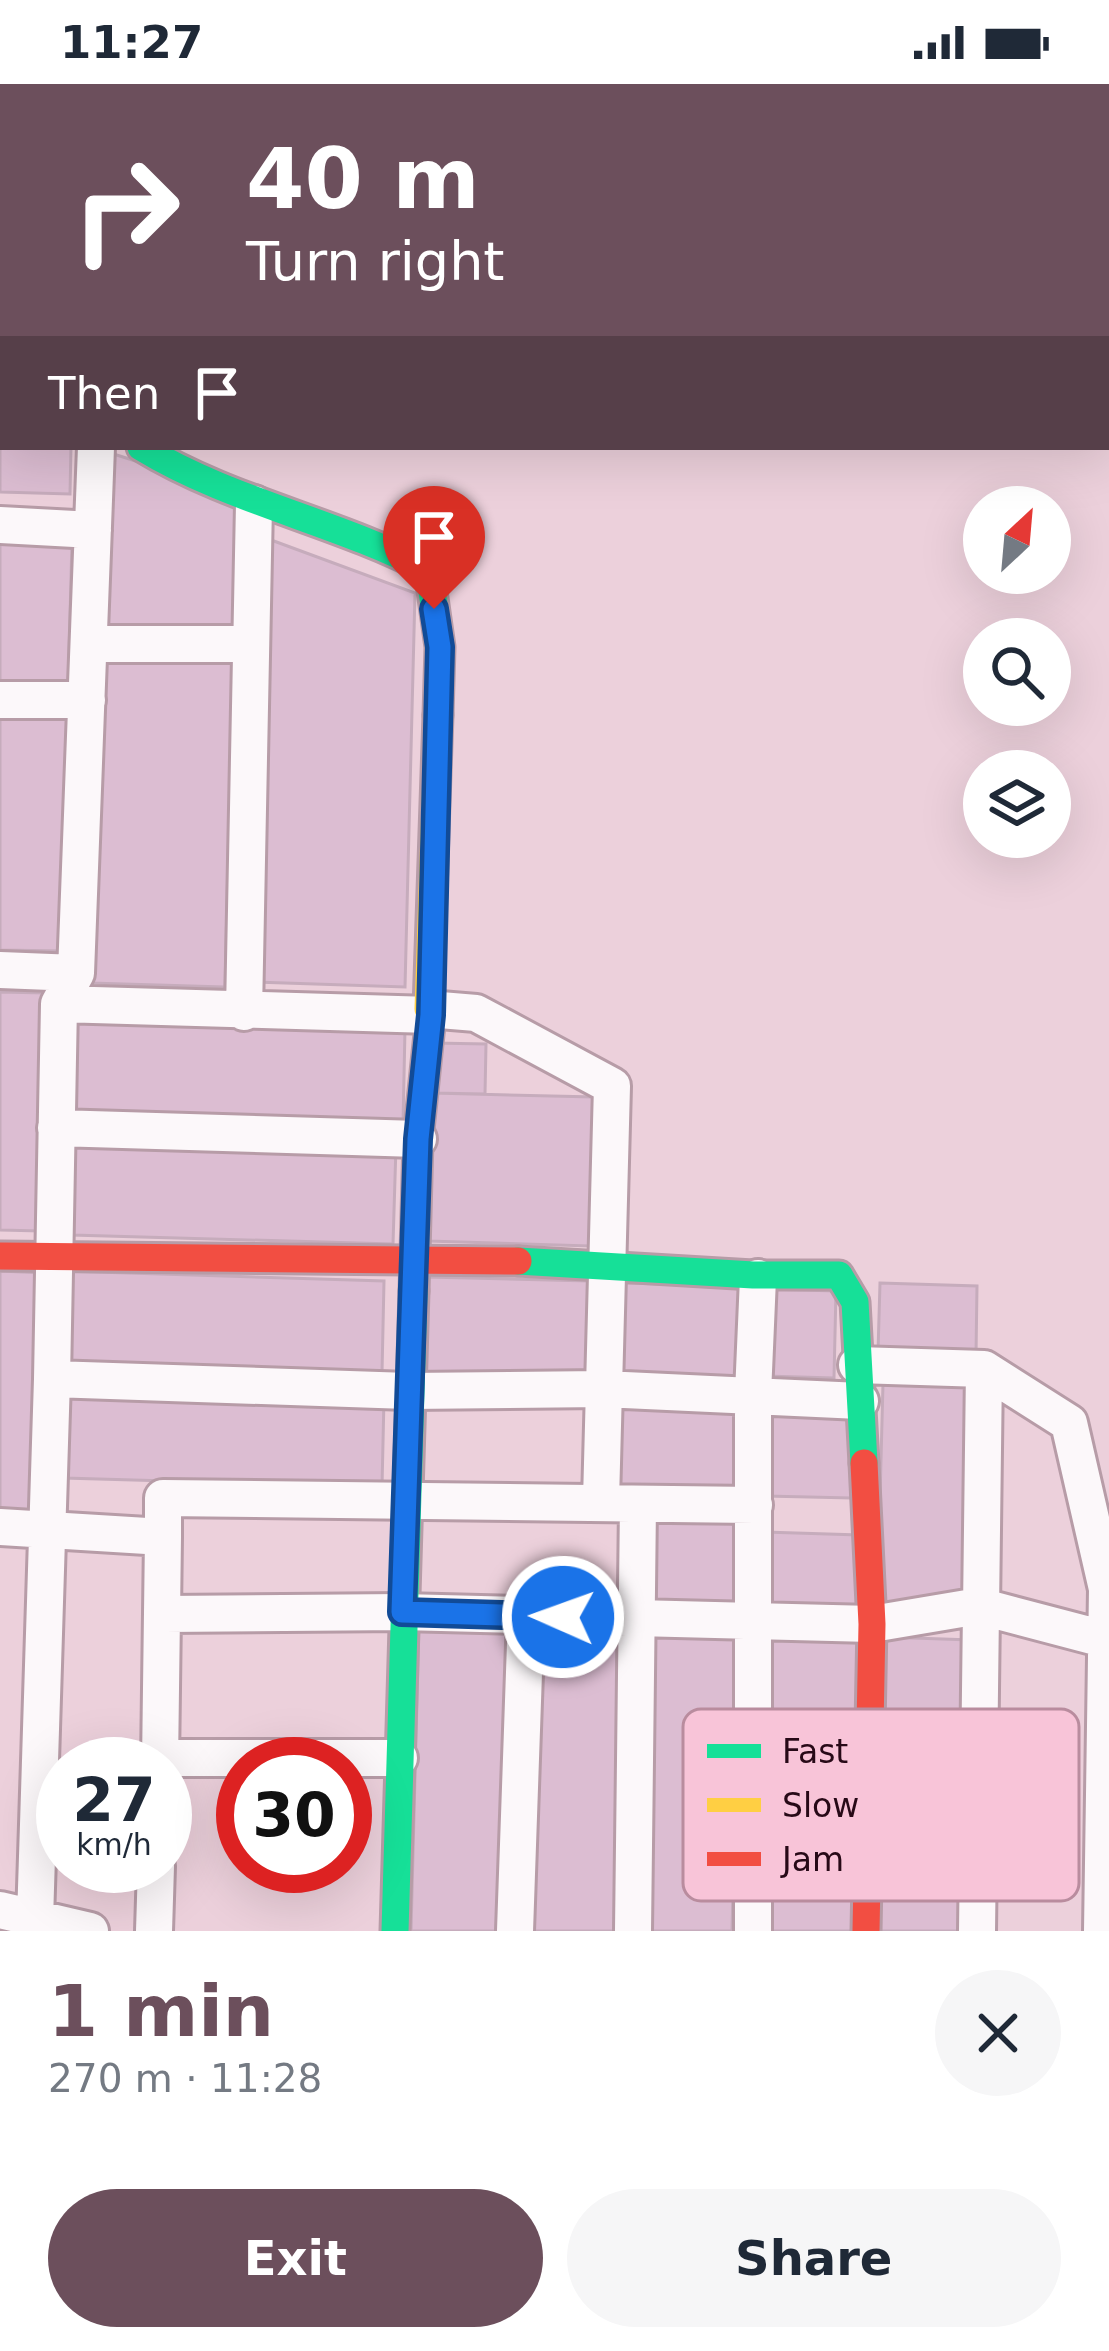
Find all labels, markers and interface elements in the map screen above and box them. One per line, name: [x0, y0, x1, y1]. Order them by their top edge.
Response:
text: 11:27: [60, 16, 203, 69]
text: 40 m: [246, 130, 480, 228]
icon: right: [48, 132, 204, 288]
text: Turn right: [246, 230, 505, 293]
icon: arrive: [184, 360, 250, 426]
text: Then: [48, 367, 160, 420]
pin: [383, 486, 485, 609]
north arrow: [963, 486, 1071, 594]
map controls: [963, 486, 1071, 858]
icon: arrive: [401, 504, 467, 570]
button: search: [963, 618, 1071, 726]
button: layers: [963, 750, 1071, 858]
position arrow: [500, 1554, 626, 1680]
legend: [683, 1709, 1079, 1901]
text: Fast: [782, 1732, 848, 1771]
speed limit sign: 30: [216, 1737, 372, 1893]
text: 27: [72, 1765, 156, 1835]
text: Slow: [782, 1786, 859, 1825]
text: km/h: [76, 1827, 152, 1862]
text: Jam: [780, 1840, 844, 1879]
text: 1 min: [48, 1969, 274, 2053]
button: close: [935, 1970, 1061, 2096]
text: 270 m · 11:28: [48, 2056, 322, 2101]
button: Exit: [48, 2189, 543, 2327]
button: Share: [567, 2189, 1061, 2327]

